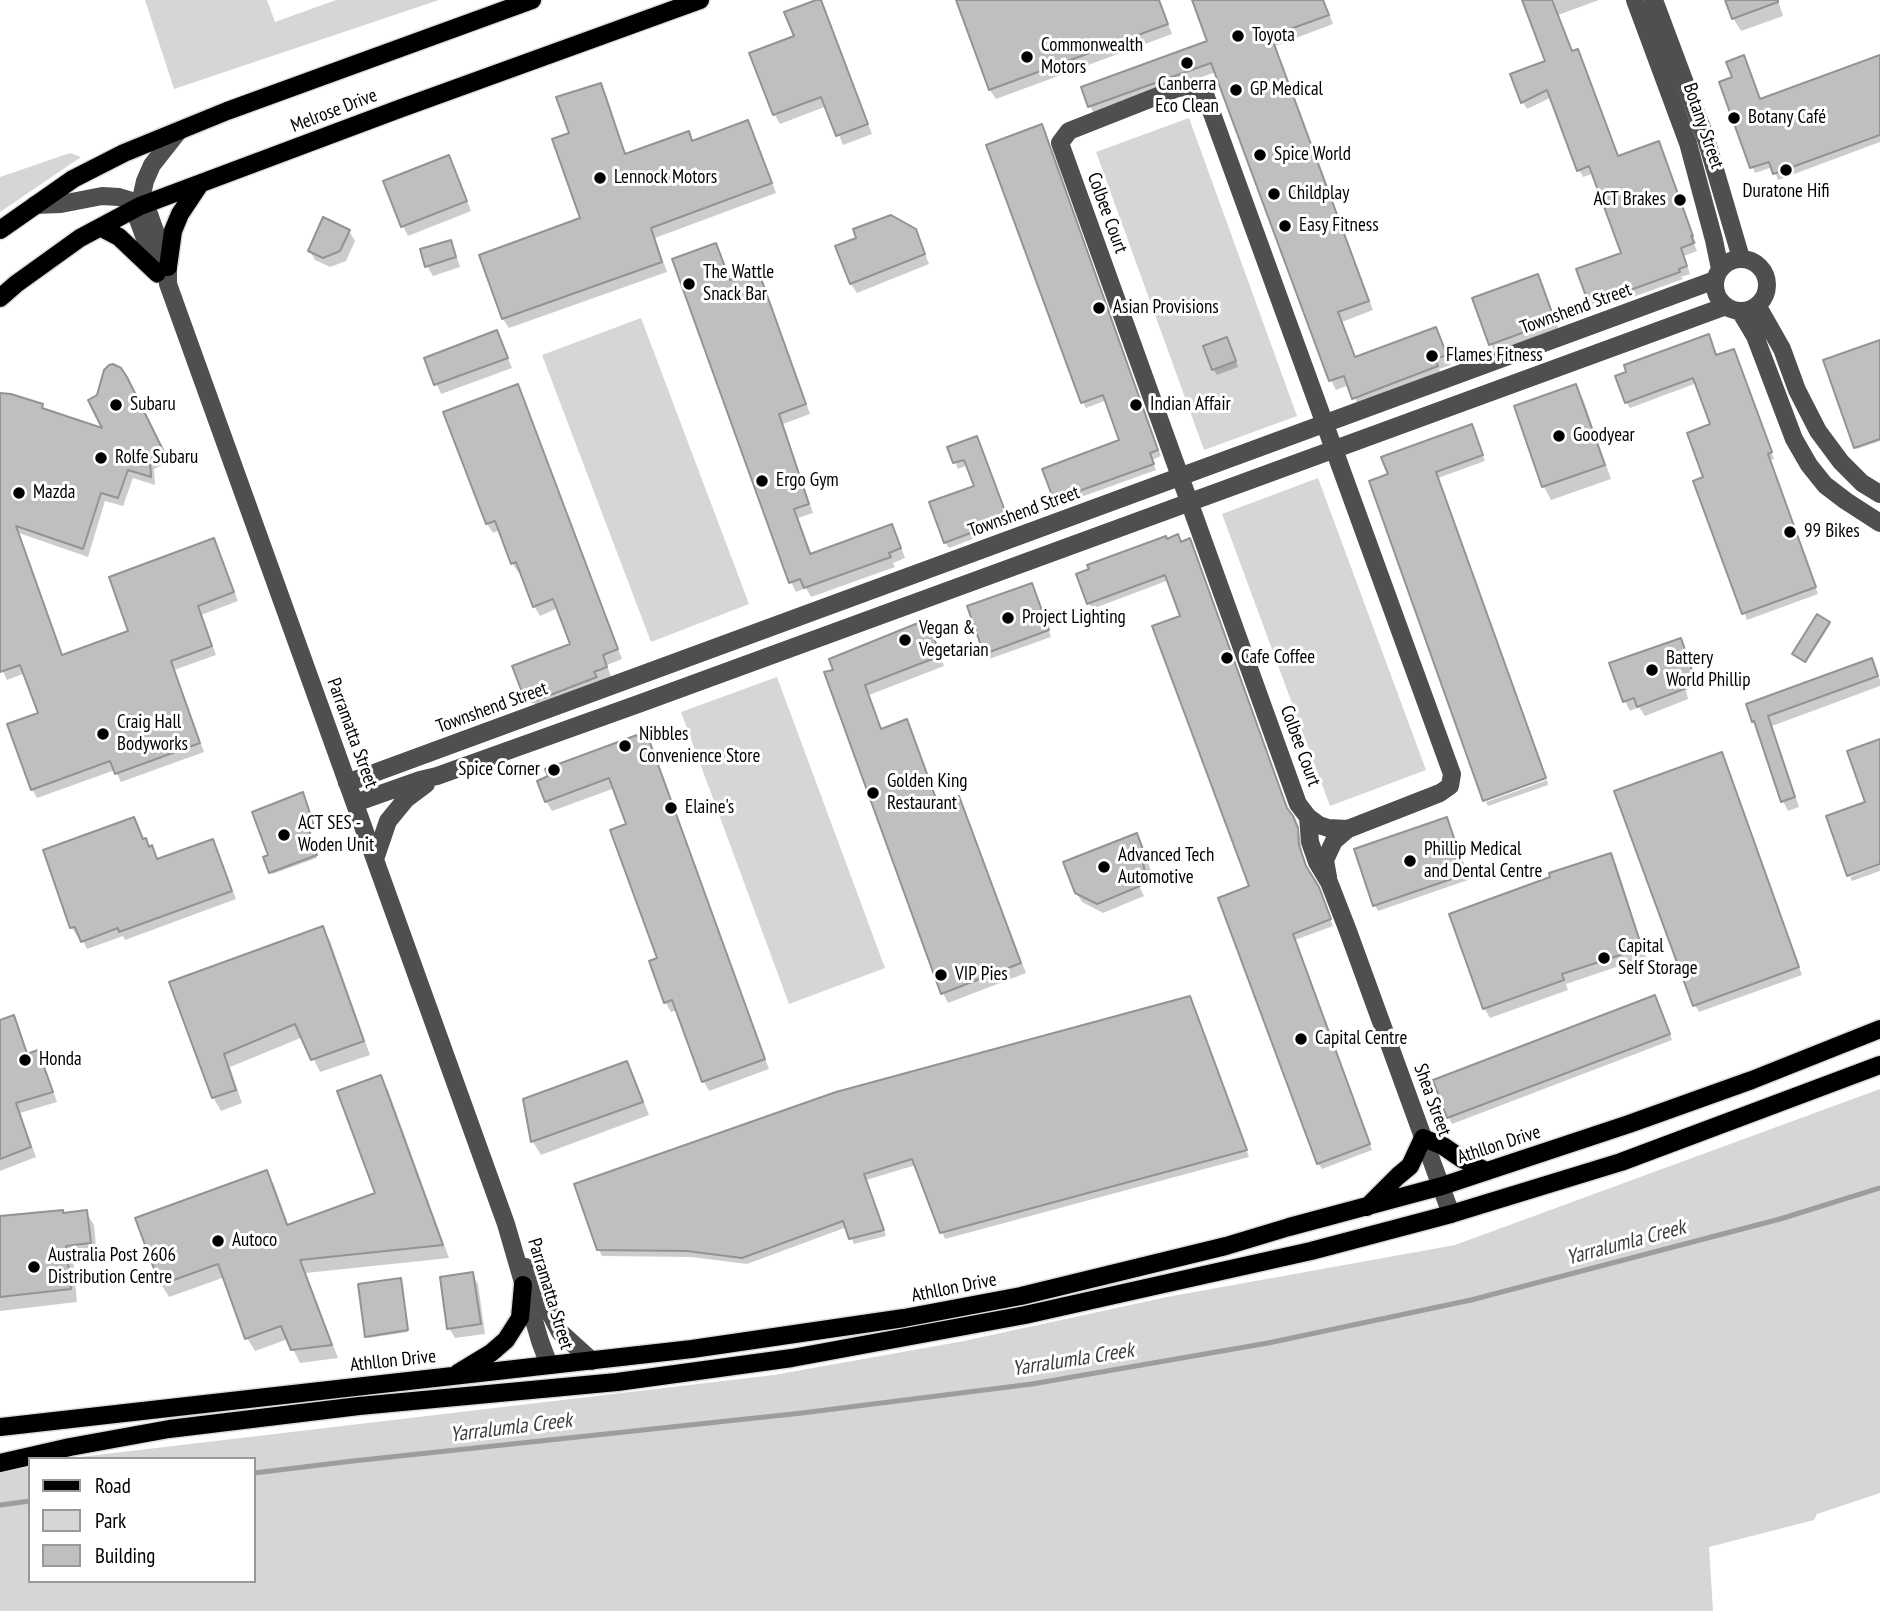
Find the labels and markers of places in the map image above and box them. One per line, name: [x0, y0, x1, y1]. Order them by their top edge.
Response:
place label: Toyota: [1252, 25, 1295, 47]
marker: Toyota: [1230, 28, 1246, 44]
place label: Commonwealth Motors: [1041, 35, 1143, 79]
marker: Commonwealth Motors: [1019, 49, 1035, 65]
marker: Canberra Eco Clean: [1179, 55, 1195, 71]
place label: Canberra Eco Clean: [1155, 74, 1219, 118]
place label: GP Medical: [1250, 79, 1323, 101]
marker: GP Medical: [1228, 82, 1244, 98]
place label: Botany Café: [1748, 107, 1826, 129]
marker: Botany Café: [1726, 110, 1742, 126]
place label: Spice World: [1274, 144, 1351, 166]
marker: Spice World: [1252, 147, 1268, 163]
marker: Duratone Hifi: [1778, 162, 1794, 178]
place label: Lennock Motors: [614, 167, 717, 189]
marker: Lennock Motors: [592, 170, 608, 186]
place label: Duratone Hifi: [1742, 181, 1830, 203]
place label: Childplay: [1288, 183, 1349, 205]
marker: Childplay: [1266, 186, 1282, 202]
place label: ACT Brakes: [1593, 189, 1666, 211]
marker: ACT Brakes: [1672, 192, 1688, 208]
place label: Easy Fitness: [1299, 215, 1379, 237]
marker: Easy Fitness: [1277, 218, 1293, 234]
place label: The Wattle Snack Bar: [703, 262, 774, 306]
marker: The Wattle Snack Bar: [681, 276, 697, 292]
place label: Asian Provisions: [1113, 297, 1219, 319]
marker: Asian Provisions: [1091, 300, 1107, 316]
place label: Flames Fitness: [1446, 345, 1543, 367]
marker: Flames Fitness: [1424, 348, 1440, 364]
place label: Subaru: [130, 394, 176, 416]
place label: Indian Affair: [1150, 394, 1231, 416]
marker: Subaru: [108, 397, 124, 413]
marker: Indian Affair: [1128, 397, 1144, 413]
place label: Goodyear: [1573, 425, 1635, 447]
marker: Goodyear: [1551, 428, 1567, 444]
place label: Rolfe Subaru: [115, 447, 198, 469]
marker: Rolfe Subaru: [93, 450, 109, 466]
place label: Ergo Gym: [776, 470, 839, 492]
marker: Ergo Gym: [754, 473, 770, 489]
place label: Mazda: [33, 482, 75, 504]
marker: Mazda: [11, 485, 27, 501]
place label: 99 Bikes: [1804, 521, 1860, 543]
marker: 99 Bikes: [1782, 524, 1798, 540]
place label: Project Lighting: [1022, 607, 1126, 629]
marker: Project Lighting: [1000, 610, 1016, 626]
place label: Vegan & Vegetarian: [919, 618, 989, 662]
marker: Vegan & Vegetarian: [897, 632, 913, 648]
place label: Cafe Coffee: [1241, 647, 1315, 669]
place label: Battery World Phillip: [1666, 648, 1750, 692]
marker: Cafe Coffee: [1219, 650, 1235, 666]
marker: Battery World Phillip: [1644, 662, 1660, 678]
place label: Craig Hall Bodyworks: [117, 712, 188, 756]
place label: Nibbles Convenience Store: [639, 724, 760, 768]
marker: Craig Hall Bodyworks: [95, 726, 111, 742]
marker: Nibbles Convenience Store: [617, 738, 633, 754]
place label: Spice Corner: [458, 759, 540, 781]
marker: Spice Corner: [546, 762, 562, 778]
place label: Golden King Restaurant: [887, 771, 967, 815]
marker: Golden King Restaurant: [865, 785, 881, 801]
place label: Elaine's: [685, 797, 734, 819]
marker: Elaine's: [663, 800, 679, 816]
place label: ACT SES - Woden Unit: [298, 813, 374, 857]
marker: ACT SES - Woden Unit: [276, 827, 292, 843]
place label: Phillip Medical and Dental Centre: [1424, 839, 1542, 883]
place label: Advanced Tech Automotive: [1118, 845, 1214, 889]
marker: Phillip Medical and Dental Centre: [1402, 853, 1418, 869]
marker: Advanced Tech Automotive: [1096, 859, 1112, 875]
place label: Capital Self Storage: [1618, 936, 1698, 980]
marker: Capital Self Storage: [1596, 950, 1612, 966]
place label: VIP Pies: [955, 964, 1008, 986]
marker: VIP Pies: [933, 967, 949, 983]
place label: Capital Centre: [1315, 1028, 1407, 1050]
marker: Capital Centre: [1293, 1031, 1309, 1047]
place label: Honda: [39, 1049, 82, 1071]
marker: Honda: [17, 1052, 33, 1068]
place label: Autoco: [232, 1230, 277, 1252]
marker: Autoco: [210, 1233, 226, 1249]
place label: Australia Post 2606 Distribution Centre: [48, 1245, 176, 1289]
marker: Australia Post 2606 Distribution Centre: [26, 1259, 42, 1275]

